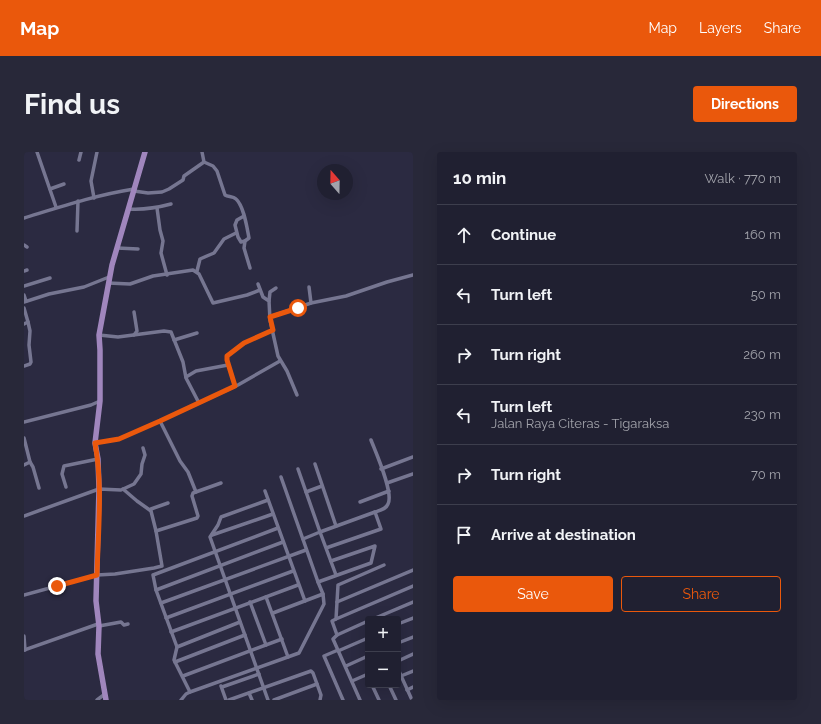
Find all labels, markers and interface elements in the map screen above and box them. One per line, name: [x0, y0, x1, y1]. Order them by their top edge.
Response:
text: Map: [20, 17, 59, 39]
text: Map: [649, 20, 677, 36]
text: Layers: [699, 20, 742, 36]
text: Share: [764, 20, 801, 36]
button: Directions: [693, 86, 797, 122]
text: Find us: [24, 88, 120, 121]
north arrow: [317, 164, 353, 200]
text: 10 min: [453, 168, 506, 188]
text: Walk · 770 m: [704, 171, 781, 186]
icon: ahead: [453, 224, 475, 246]
text: Continue: [491, 226, 556, 244]
text: 160 m: [744, 227, 781, 242]
icon: left: [453, 284, 475, 306]
text: Turn left: [491, 286, 552, 304]
text: 50 m: [751, 287, 781, 302]
route start: [289, 299, 307, 317]
icon: right: [453, 344, 475, 366]
text: Turn right: [491, 346, 561, 364]
text: 260 m: [743, 347, 781, 362]
text: Turn left: [491, 398, 552, 416]
icon: left: [453, 404, 475, 426]
text: 230 m: [744, 407, 781, 422]
text: Jalan Raya Citeras - Tigaraksa: [491, 416, 669, 431]
icon: right: [453, 464, 475, 486]
text: Turn right: [491, 466, 561, 484]
text: 70 m: [751, 467, 781, 482]
icon: arrive: [453, 524, 475, 546]
text: Arrive at destination: [491, 526, 636, 544]
button: Save: [453, 576, 613, 612]
button: Share: [621, 576, 781, 612]
route end: [48, 577, 66, 595]
map controls: [365, 616, 401, 688]
button: +: [365, 616, 401, 652]
button: −: [365, 652, 401, 688]

